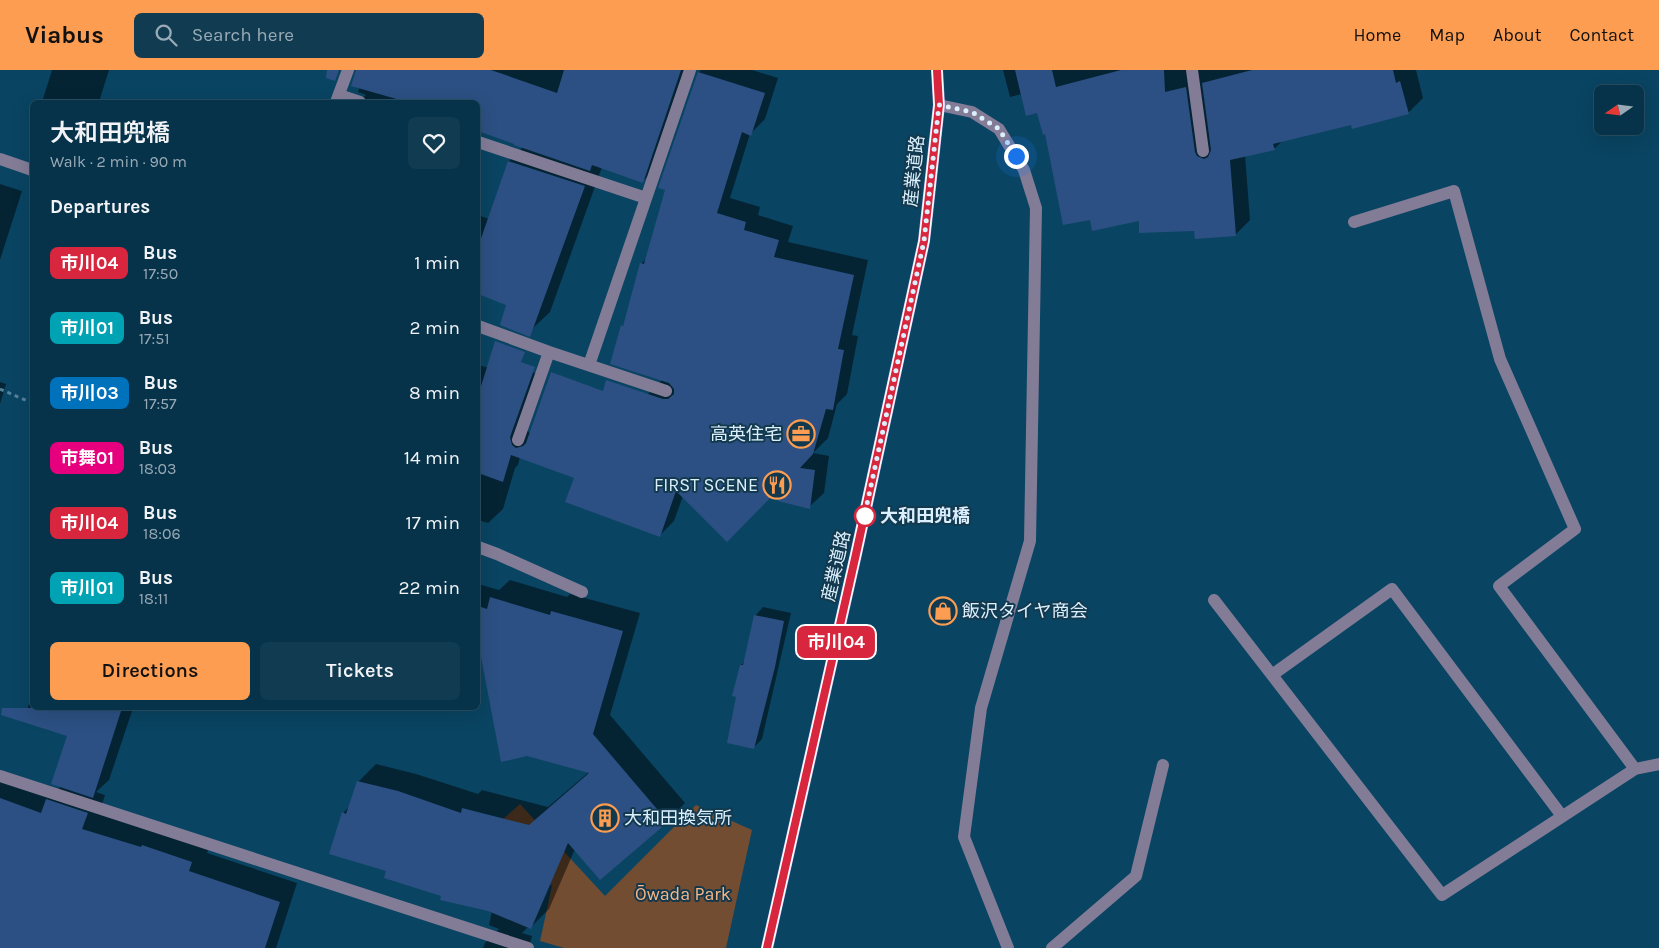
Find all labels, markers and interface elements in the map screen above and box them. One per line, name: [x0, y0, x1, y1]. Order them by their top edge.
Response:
search box: [134, 13, 484, 58]
text: Viabus: [25, 21, 104, 49]
icon: search: [152, 21, 180, 49]
text: Search here: [192, 24, 294, 46]
text: Home: [1353, 24, 1401, 46]
text: Map: [1429, 24, 1465, 46]
text: About: [1493, 24, 1542, 46]
text: Contact: [1570, 24, 1634, 46]
north arrow: [1594, 85, 1644, 135]
map controls: [1594, 85, 1644, 135]
button: heart: [408, 117, 460, 169]
text: 大和田兜橋: [50, 119, 170, 147]
street label: 産業道路: [899, 134, 929, 208]
your location: [1004, 144, 1029, 169]
text: Walk · 2 min · 90 m: [50, 152, 187, 171]
text: Departures: [50, 196, 150, 218]
text: Bus: [143, 242, 177, 264]
text: 市川04: [60, 252, 118, 274]
text: 1 min: [414, 252, 460, 274]
text: 17:50: [143, 264, 178, 283]
text: Bus: [139, 307, 173, 329]
text: 市川01: [60, 317, 114, 339]
text: 2 min: [410, 317, 460, 339]
text: 17:51: [139, 329, 170, 348]
text: Bus: [144, 372, 178, 394]
text: 市川03: [60, 382, 119, 404]
text: 8 min: [409, 382, 460, 404]
text: 17:57: [144, 394, 177, 413]
office icon: 高英住宅: [786, 419, 816, 449]
place label: 高英住宅: [710, 423, 782, 445]
text: Bus: [139, 437, 173, 459]
text: 市舞01: [60, 447, 114, 469]
text: 14 min: [404, 447, 460, 469]
text: 18:03: [139, 459, 177, 478]
restaurant icon: FIRST SCENE: [762, 470, 792, 500]
place label: FIRST SCENE: [654, 474, 758, 496]
text: Bus: [143, 502, 177, 524]
marker: 大和田兜橋: [854, 505, 876, 527]
place label: 大和田兜橋: [880, 505, 970, 527]
text: 市川04: [60, 512, 118, 534]
text: 17 min: [405, 512, 460, 534]
text: 18:06: [143, 524, 181, 543]
street label: 産業道路: [817, 528, 855, 604]
text: Bus: [139, 567, 173, 589]
text: 市川01: [60, 577, 114, 599]
text: 22 min: [399, 577, 460, 599]
text: 18:11: [139, 589, 168, 608]
shop icon: 飯沢タイヤ商会: [928, 596, 958, 626]
place label: 飯沢タイヤ商会: [962, 600, 1087, 622]
line badge: 市川04: [801, 626, 871, 658]
text: 市川04: [807, 631, 865, 653]
button: Directions: [50, 642, 250, 700]
button: Tickets: [260, 642, 460, 700]
building icon: 大和田換気所: [590, 803, 620, 833]
place label: 大和田換気所: [624, 807, 732, 829]
park label: Ōwada Park: [635, 883, 731, 905]

